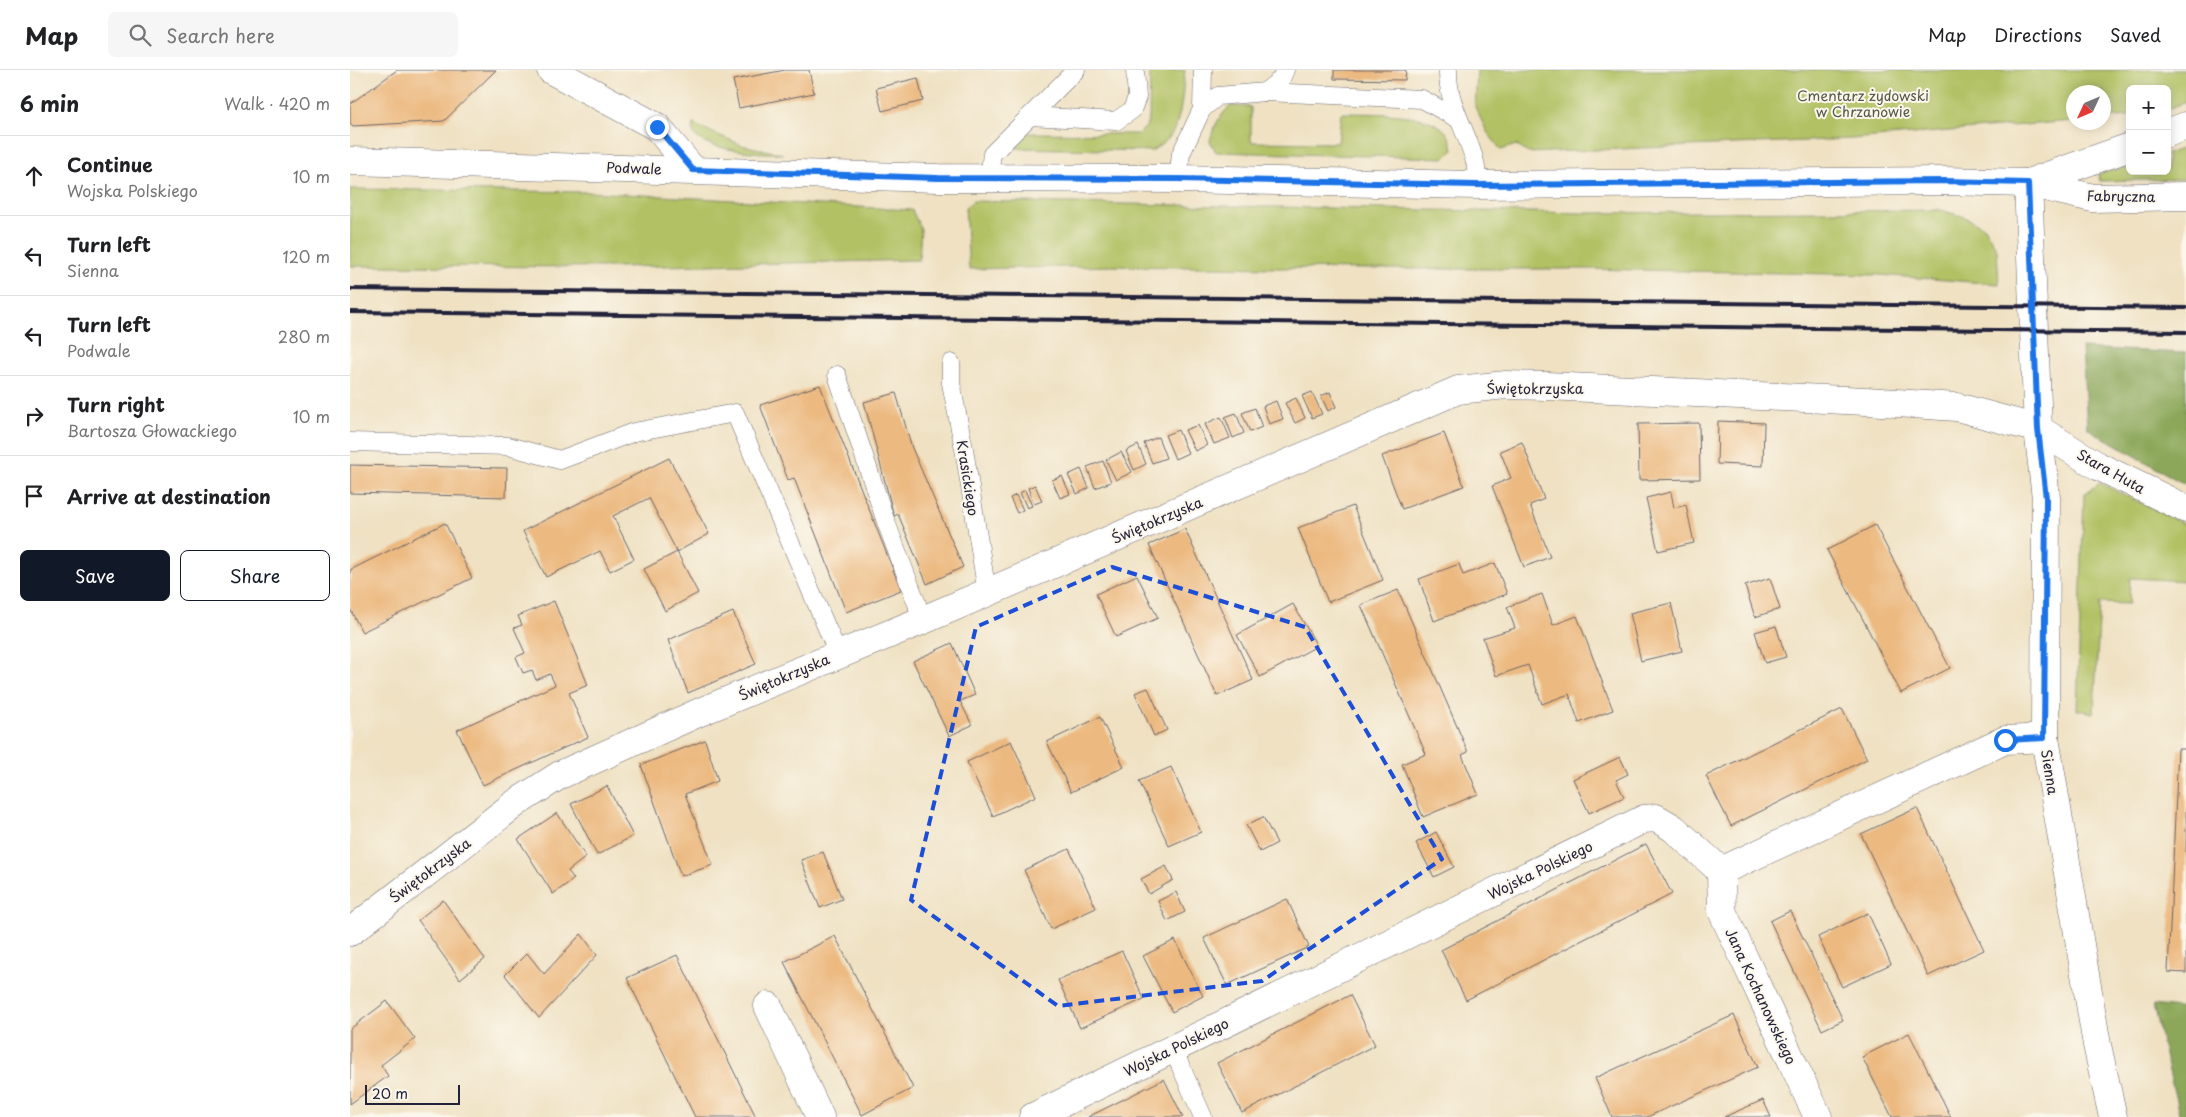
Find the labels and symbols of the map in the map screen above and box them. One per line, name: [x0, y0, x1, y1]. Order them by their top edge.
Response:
park label: Cmentarz żydowski w Chrzanowie: [1797, 85, 1929, 122]
north arrow: [2066, 85, 2111, 130]
route end: [646, 116, 669, 139]
street label: Podwale: [606, 157, 662, 179]
street label: Fabryczna: [2086, 185, 2156, 207]
street label: Świętokrzyska: [1487, 378, 1584, 399]
street label: Krasickiego: [952, 439, 984, 518]
street label: Stara Huta: [2073, 444, 2149, 499]
street label: Świętokrzyska: [1108, 491, 1206, 549]
street label: Świętokrzyska: [735, 648, 833, 706]
route start: [1994, 729, 2017, 752]
street label: Sienna: [2036, 748, 2064, 796]
street label: Świętokrzyska: [385, 832, 475, 908]
street label: Wojska Polskiego: [1484, 835, 1596, 905]
street label: Jana Kochanowskiego: [1720, 924, 1802, 1068]
street label: Wojska Polskiego: [1120, 1012, 1232, 1082]
scale bar: [365, 1082, 460, 1105]

